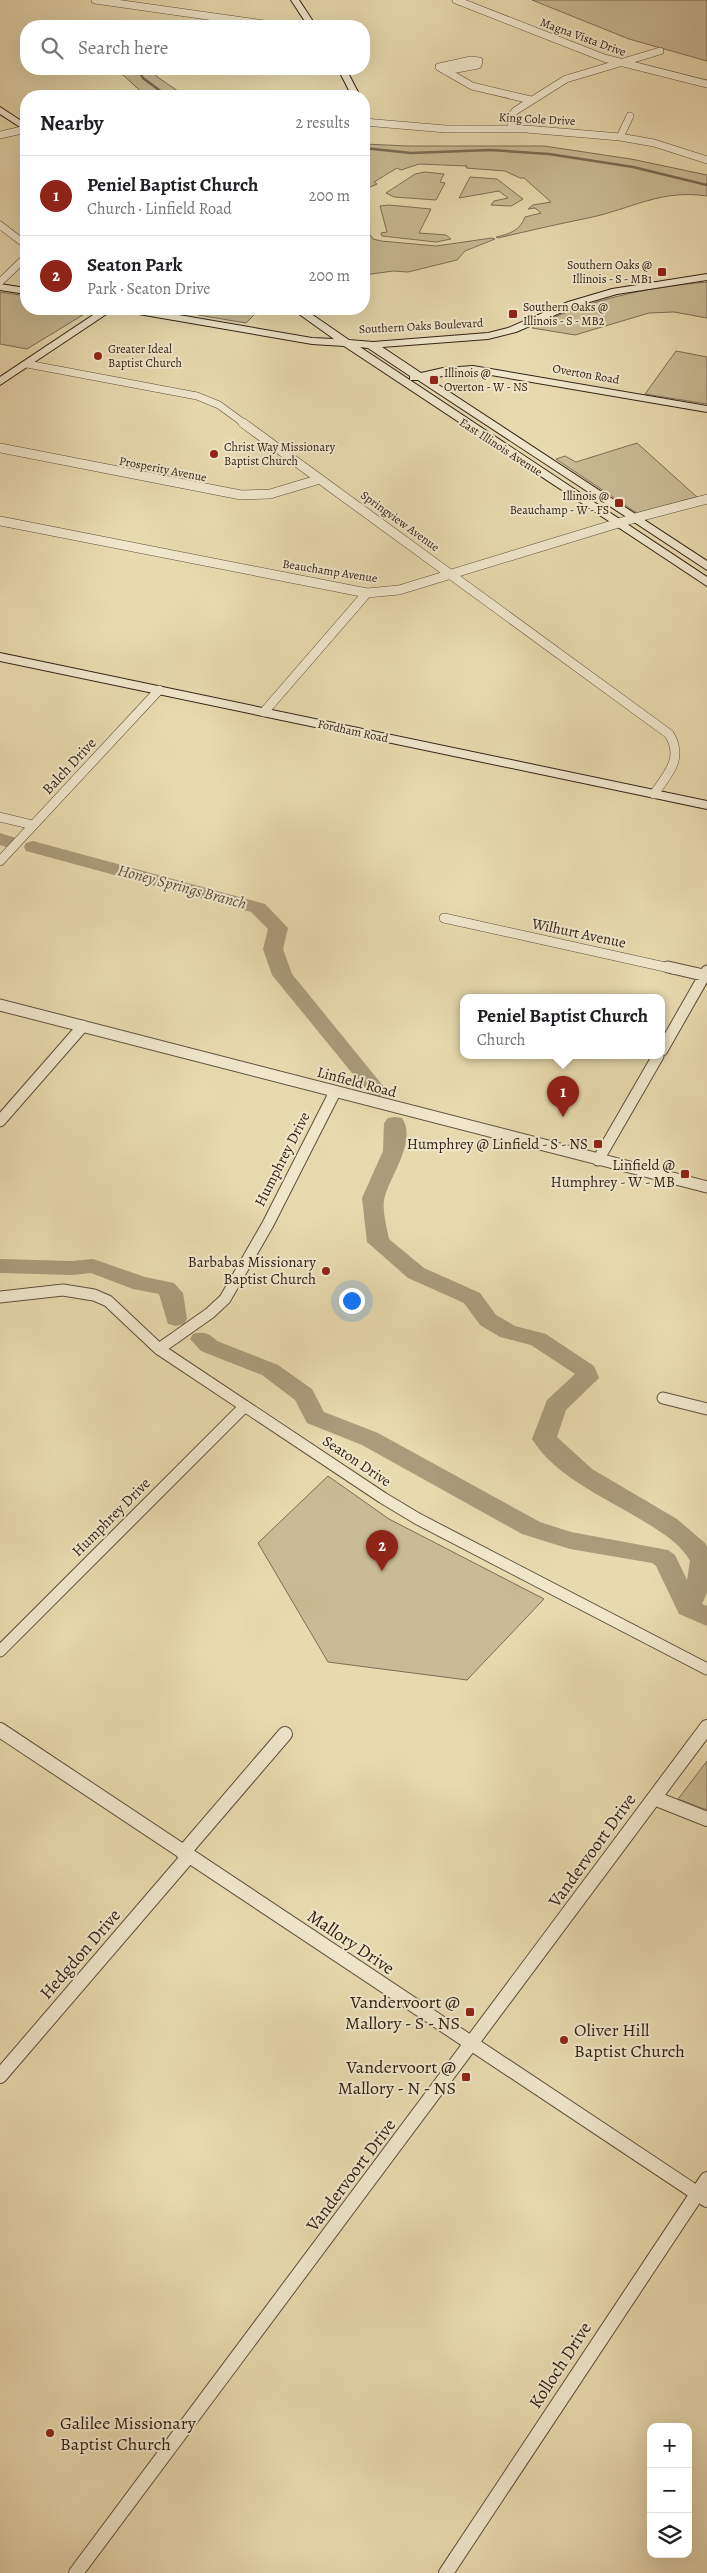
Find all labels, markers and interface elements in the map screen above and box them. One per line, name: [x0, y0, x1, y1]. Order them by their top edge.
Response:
street label: Magna Vista Drive: [538, 14, 628, 60]
search box: [20, 20, 370, 75]
icon: search: [38, 34, 66, 62]
text: Search here: [78, 35, 168, 61]
text: Nearby: [40, 109, 103, 137]
street label: King Cole Drive: [498, 109, 576, 129]
text: 2 results: [295, 112, 350, 134]
text: Peniel Baptist Church: [87, 172, 258, 198]
text: 1: [53, 185, 59, 207]
text: 200 m: [309, 185, 350, 207]
text: Church · Linfield Road: [87, 198, 232, 220]
text: Seaton Park: [87, 252, 182, 278]
place label: Southern Oaks @ Illinois - S - MB1: [567, 257, 652, 287]
text: 2: [52, 265, 60, 287]
text: 200 m: [309, 265, 350, 287]
marker: Southern Oaks @ Illinois - S - MB1: [656, 266, 668, 278]
text: Park · Seaton Drive: [87, 278, 210, 300]
place label: Southern Oaks @ Illinois - S - MB2: [523, 299, 608, 329]
marker: Southern Oaks @ Illinois - S - MB2: [507, 308, 519, 320]
street label: Southern Oaks Boulevard: [358, 315, 484, 337]
place label: Greater Ideal Baptist Church: [108, 341, 183, 371]
marker: Greater Ideal Baptist Church: [92, 350, 104, 362]
street label: Overton Road: [551, 360, 621, 388]
place label: Illinois @ Overton - W - NS: [444, 365, 528, 395]
marker: Illinois @ Overton - W - NS: [428, 374, 440, 386]
street label: East Illinois Avenue: [456, 414, 546, 480]
place label: Christ Way Missionary Baptist Church: [224, 439, 336, 469]
marker: Christ Way Missionary Baptist Church: [208, 448, 220, 460]
street label: Prosperity Avenue: [118, 453, 208, 485]
street label: Springview Avenue: [357, 487, 443, 555]
place label: Illinois @ Beauchamp - W - FS: [510, 488, 609, 518]
marker: Illinois @ Beauchamp - W - FS: [613, 497, 625, 509]
street label: Beauchamp Avenue: [281, 556, 379, 586]
street label: Fordham Road: [316, 716, 390, 746]
street label: Balch Drive: [38, 733, 101, 799]
water label: Honey Springs Branch: [115, 859, 249, 915]
street label: Wilhurt Avenue: [529, 913, 628, 953]
popup: [460, 994, 665, 1059]
text: Peniel Baptist Church: [477, 1003, 648, 1029]
text: Church: [477, 1029, 525, 1051]
street label: Linfield Road: [315, 1062, 400, 1102]
pin: 1: [547, 1076, 579, 1117]
street label: Humphrey Drive: [250, 1108, 315, 1210]
place label: Humphrey @ Linfield - S - NS: [407, 1134, 588, 1154]
marker: Humphrey @ Linfield - S - NS: [592, 1138, 604, 1150]
place label: Linfield @ Humphrey - W - MB: [550, 1155, 675, 1192]
marker: Linfield @ Humphrey - W - MB: [679, 1168, 691, 1180]
place label: Barbabas Missionary Baptist Church: [188, 1252, 316, 1289]
marker: Barbabas Missionary Baptist Church: [320, 1265, 332, 1277]
your location: [339, 1288, 365, 1314]
street label: Seaton Drive: [319, 1431, 395, 1491]
street label: Humphrey Drive: [67, 1473, 155, 1561]
pin: 2: [366, 1530, 398, 1571]
street label: Vandervoort Drive: [542, 1788, 641, 1913]
street label: Hedgdon Drive: [34, 1904, 126, 2004]
street label: Mallory Drive: [303, 1904, 399, 1980]
place label: Vandervoort @ Mallory - S - NS: [345, 1990, 460, 2035]
marker: Vandervoort @ Mallory - S - NS: [464, 2006, 476, 2018]
place label: Oliver Hill Baptist Church: [574, 2018, 685, 2063]
marker: Oliver Hill Baptist Church: [558, 2034, 570, 2046]
place label: Vandervoort @ Mallory - N - NS: [338, 2055, 456, 2100]
marker: Vandervoort @ Mallory - N - NS: [460, 2071, 472, 2083]
street label: Vandervoort Drive: [300, 2114, 401, 2237]
street label: Kolloch Drive: [523, 2317, 597, 2413]
place label: Galilee Missionary Baptist Church: [60, 2411, 197, 2456]
map controls: [647, 2423, 692, 2558]
button: +: [647, 2423, 692, 2468]
marker: Galilee Missionary Baptist Church: [44, 2427, 56, 2439]
button: −: [647, 2468, 692, 2513]
button: layers: [647, 2513, 692, 2558]

